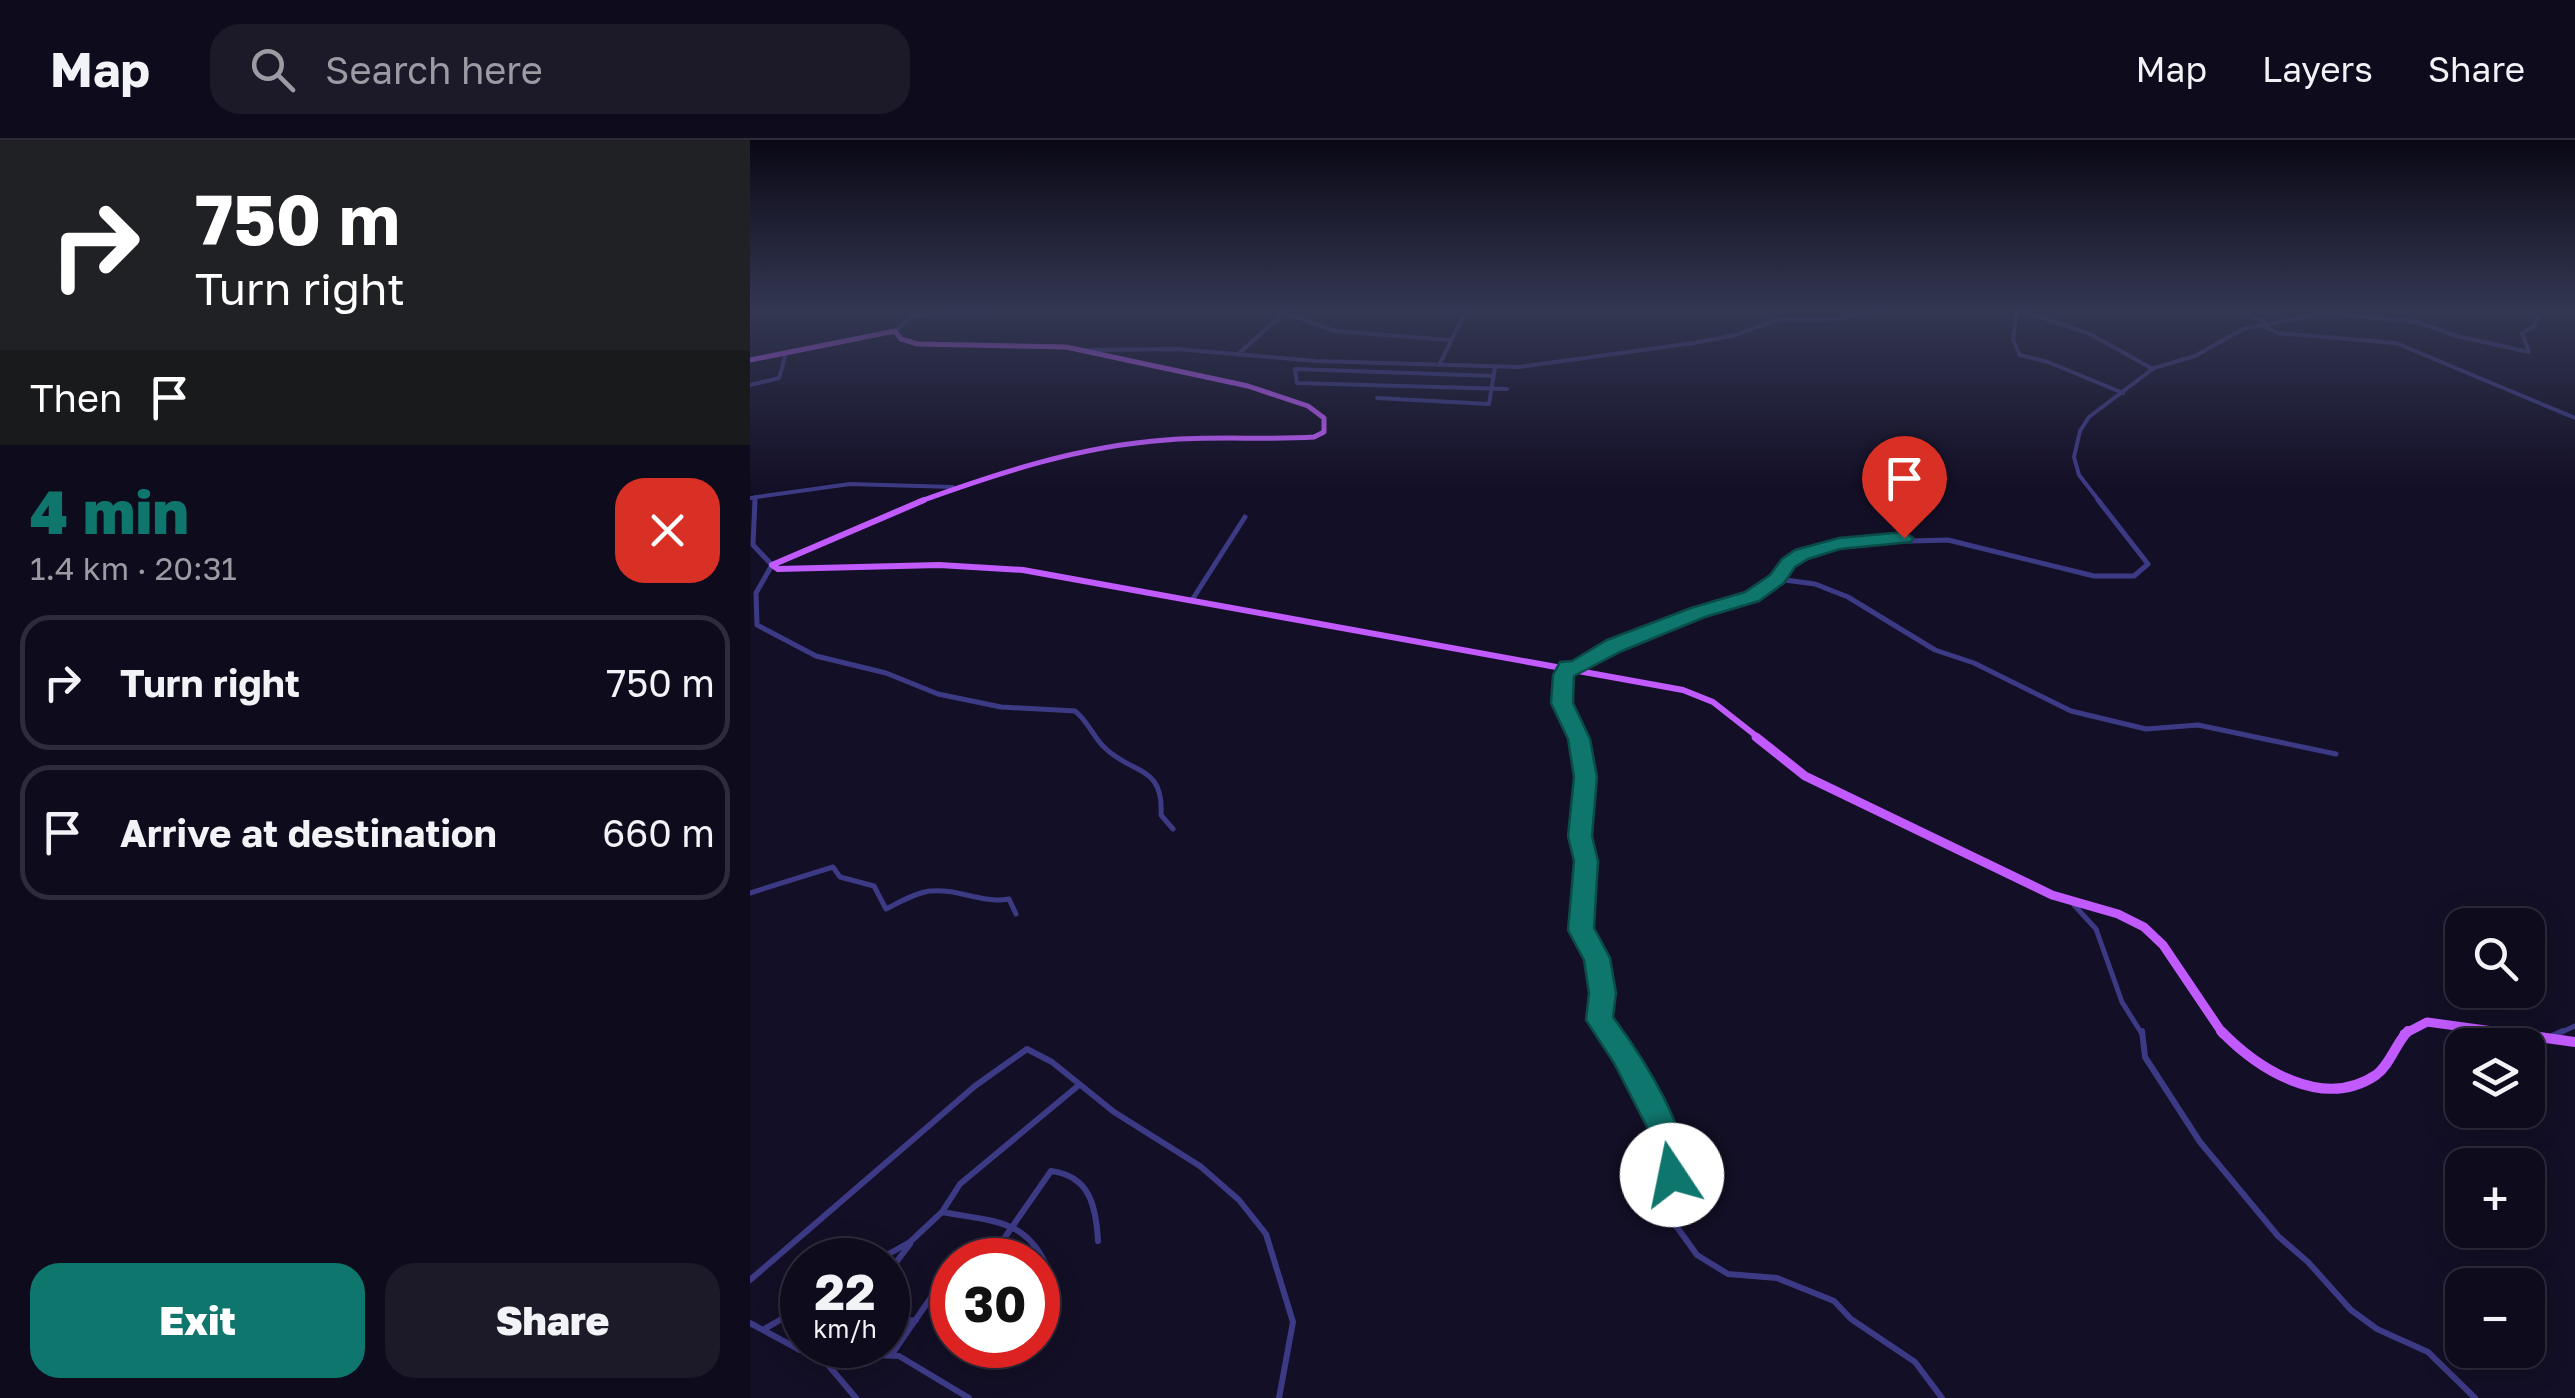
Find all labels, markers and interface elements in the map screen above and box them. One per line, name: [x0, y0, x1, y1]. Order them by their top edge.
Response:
search box: [210, 24, 910, 114]
text: Map: [50, 40, 150, 98]
icon: search: [245, 42, 300, 97]
text: Search here: [325, 47, 543, 92]
text: Map: [2136, 48, 2207, 90]
text: Layers: [2262, 48, 2373, 90]
text: Share: [2428, 48, 2525, 90]
text: 750 m: [195, 176, 400, 260]
icon: right: [30, 180, 160, 310]
text: Turn right: [195, 261, 405, 315]
icon: arrive: [142, 370, 197, 425]
text: Then: [30, 375, 122, 420]
pin: [1862, 436, 1947, 539]
icon: arrive: [1877, 451, 1932, 506]
text: 4 min: [30, 475, 189, 547]
button: close: [615, 478, 720, 583]
text: 1.4 km · 20:31: [30, 549, 237, 587]
icon: right: [35, 655, 90, 710]
text: Turn right: [120, 660, 300, 705]
text: 750 m: [606, 660, 715, 705]
icon: arrive: [35, 805, 90, 860]
text: Arrive at destination: [120, 810, 497, 855]
text: 660 m: [602, 810, 715, 855]
map controls: [2445, 908, 2545, 1368]
button: search: [2445, 908, 2545, 1008]
button: layers: [2445, 1028, 2545, 1128]
position arrow: [1620, 1123, 1724, 1227]
button: +: [2445, 1148, 2545, 1248]
speed limit sign: 30: [930, 1238, 1060, 1368]
text: 22: [814, 1261, 875, 1321]
button: Exit: [30, 1263, 365, 1378]
button: Share: [385, 1263, 720, 1378]
button: −: [2445, 1268, 2545, 1368]
text: km/h: [813, 1313, 877, 1344]

